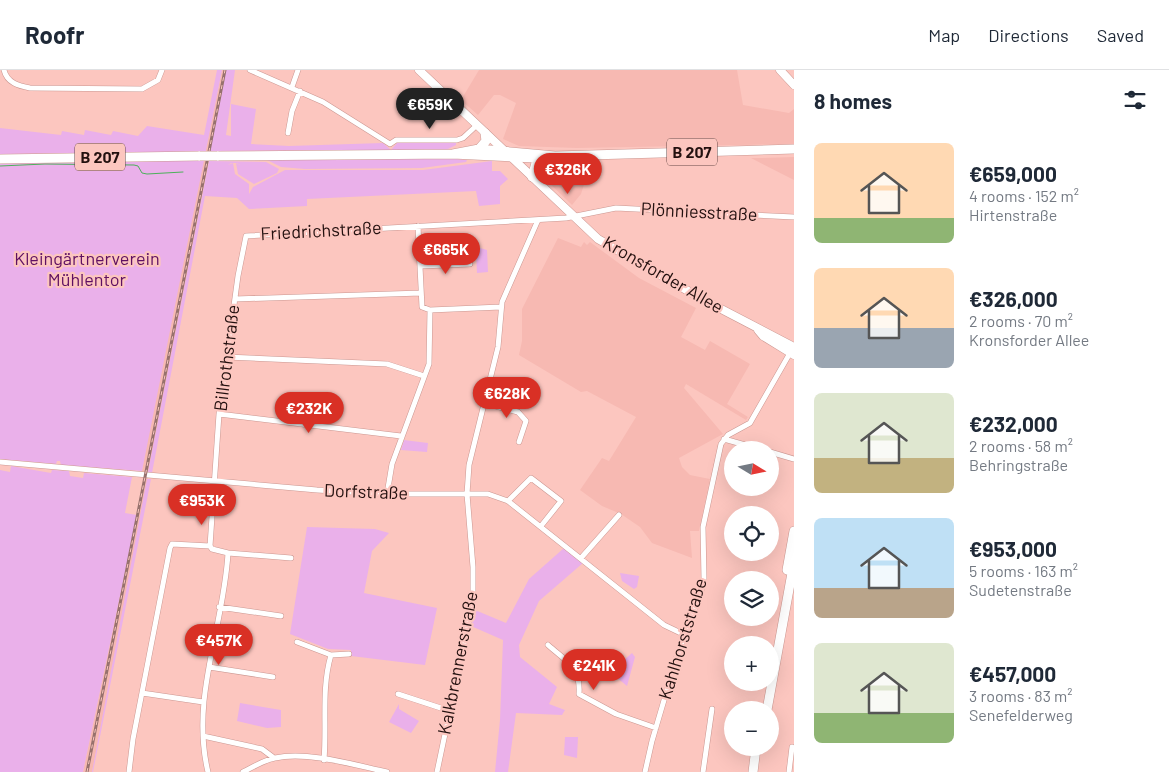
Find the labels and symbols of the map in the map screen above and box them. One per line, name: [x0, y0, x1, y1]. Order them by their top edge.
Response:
pin: €659K: [395, 88, 465, 130]
road number: B 207: [667, 138, 717, 165]
road number: B 207: [75, 144, 125, 170]
pin: €326K: [533, 152, 603, 195]
street label: Plönniesstraße: [640, 197, 758, 225]
street label: Friedrichstraße: [260, 216, 382, 244]
street label: Kronsforder Allee: [599, 231, 728, 318]
pin: €665K: [411, 232, 481, 275]
park label: Kleingärtnerverein Mühlentor: [14, 247, 160, 290]
street label: Billrothstraße: [209, 303, 243, 412]
pin: €628K: [472, 376, 542, 419]
pin: €232K: [274, 392, 344, 434]
north arrow: [724, 441, 779, 496]
street label: Dorfstraße: [323, 479, 409, 503]
pin: €953K: [167, 484, 237, 526]
street label: Kahlhorststraße: [653, 575, 711, 702]
street label: Kalkbrennerstraße: [432, 589, 482, 736]
pin: €457K: [184, 624, 254, 666]
pin: €241K: [559, 648, 629, 691]

